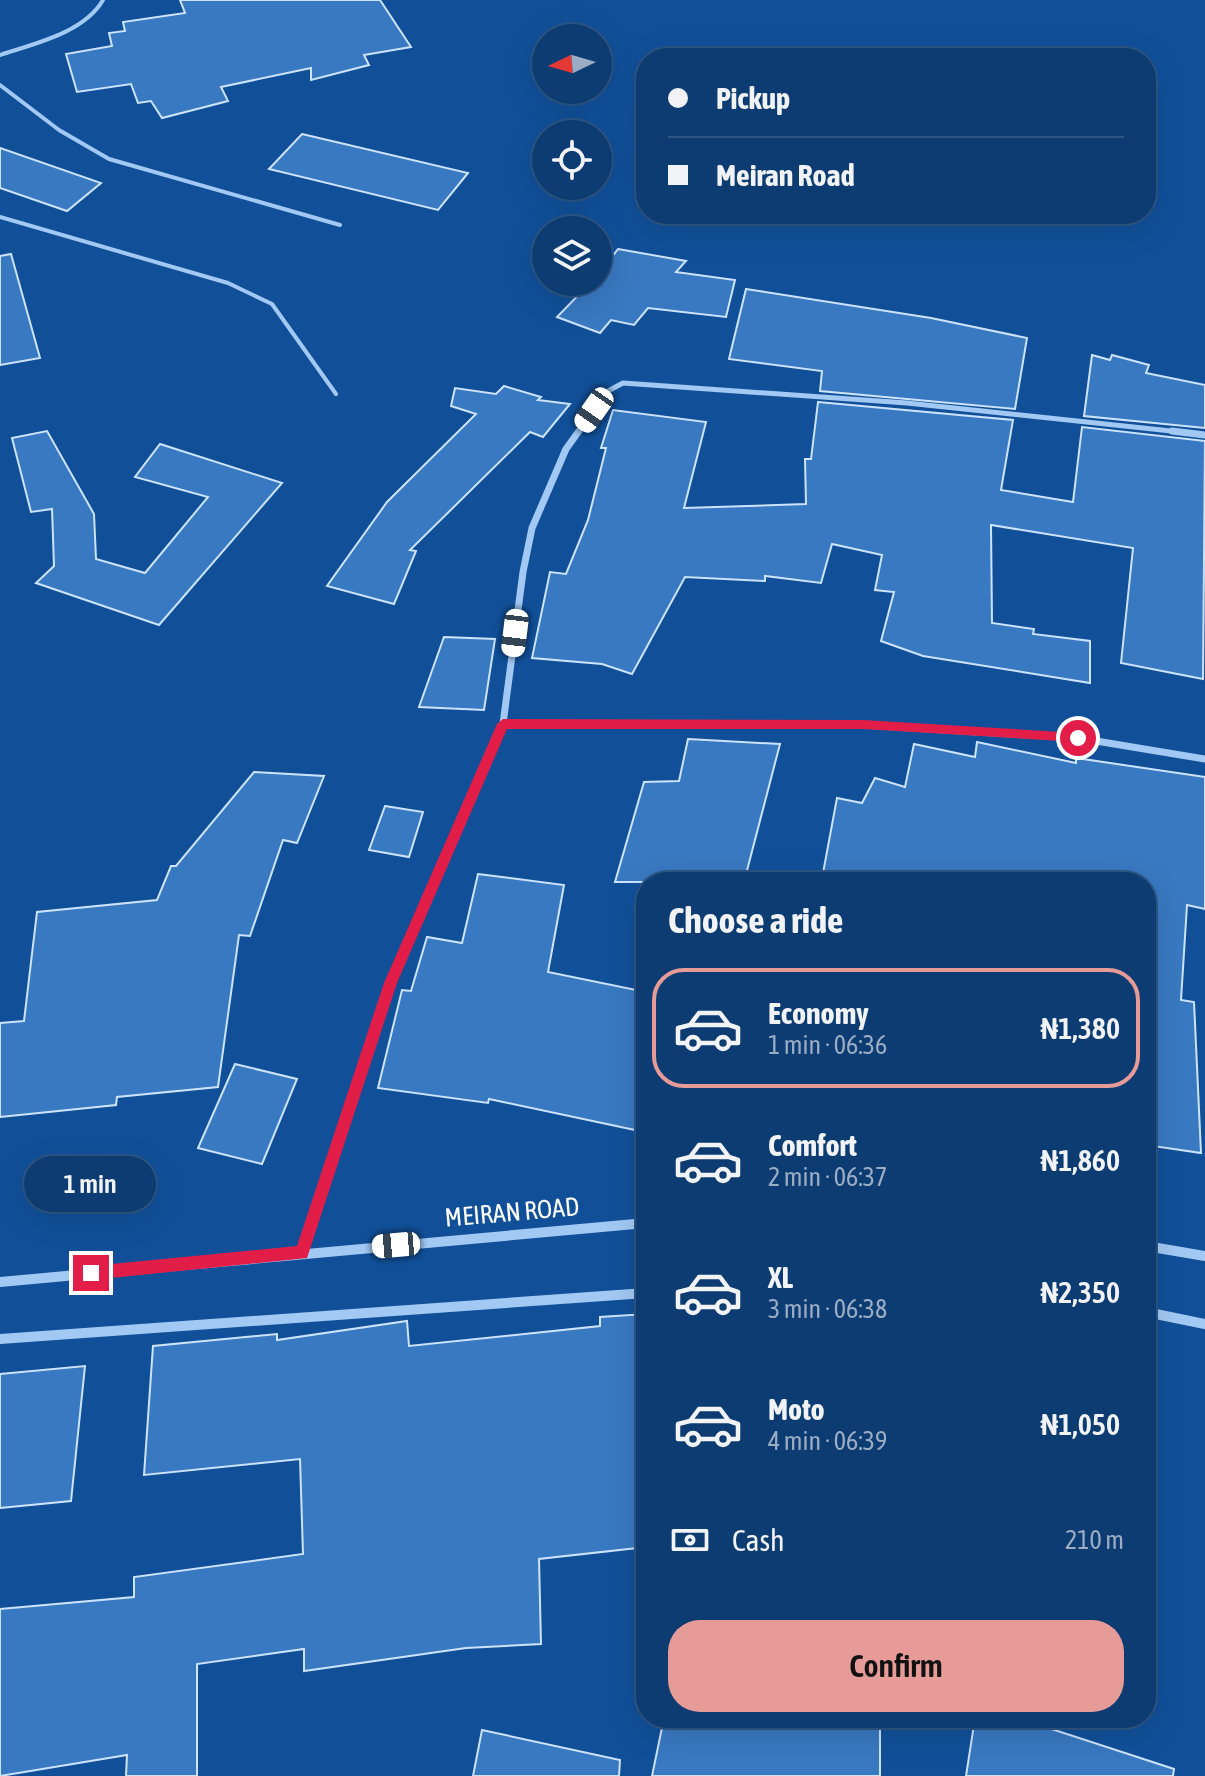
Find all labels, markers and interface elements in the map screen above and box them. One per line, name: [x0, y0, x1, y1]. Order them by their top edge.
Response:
north arrow: [532, 24, 612, 104]
map controls: [532, 24, 612, 296]
text: Pickup: [716, 81, 790, 115]
button: locate: [532, 120, 612, 200]
text: Meiran Road: [716, 158, 855, 192]
button: layers: [532, 216, 612, 296]
car: [570, 383, 618, 437]
car: [500, 608, 530, 658]
route start: [1060, 720, 1096, 756]
text: Choose a ride: [668, 899, 843, 941]
icon: car: [672, 992, 744, 1064]
text: Economy: [768, 996, 869, 1030]
text: ₦1,380: [1041, 1011, 1120, 1045]
text: 1 min · 06:36: [768, 1030, 887, 1060]
icon: car: [672, 1124, 744, 1196]
text: Comfort: [768, 1128, 857, 1162]
text: ₦1,860: [1041, 1143, 1120, 1177]
callout: 1 min: [25, 1157, 157, 1213]
text: 2 min · 06:37: [768, 1162, 887, 1192]
text: 1 min: [63, 1169, 117, 1199]
street label: MEIRAN ROAD: [443, 1191, 581, 1233]
car: [371, 1231, 421, 1259]
route end: [73, 1255, 109, 1291]
icon: car: [672, 1256, 744, 1328]
text: XL: [768, 1260, 793, 1294]
text: ₦2,350: [1041, 1275, 1120, 1309]
text: 3 min · 06:38: [768, 1294, 887, 1324]
icon: car: [672, 1388, 744, 1460]
text: Moto: [768, 1392, 825, 1426]
text: ₦1,050: [1041, 1407, 1120, 1441]
text: 4 min · 06:39: [768, 1426, 887, 1456]
icon: cash: [668, 1518, 712, 1562]
text: Cash: [732, 1523, 785, 1557]
text: 210 m: [1065, 1525, 1124, 1555]
button: Confirm: [668, 1620, 1124, 1712]

